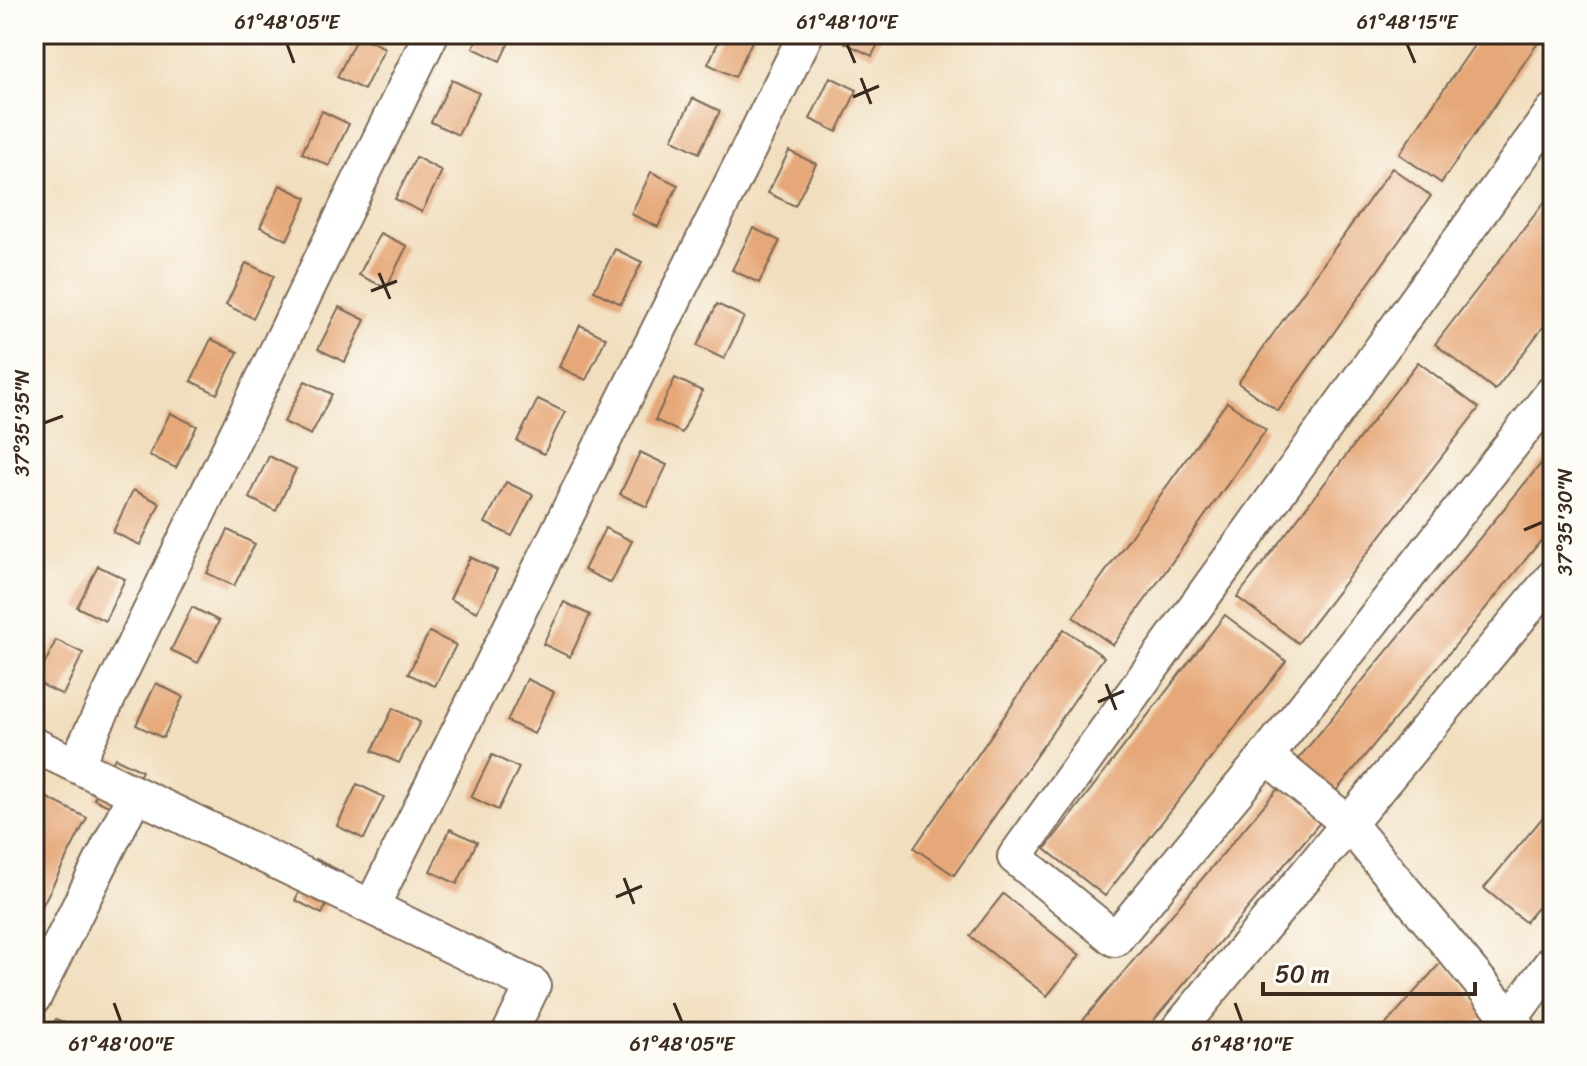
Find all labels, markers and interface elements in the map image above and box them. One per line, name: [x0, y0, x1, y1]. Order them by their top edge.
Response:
text: 61°48'05"E: [235, 5, 341, 40]
text: 61°48'10"E: [796, 5, 899, 40]
text: 61°48'15"E: [1357, 5, 1459, 40]
text: 37°35'35"N: [5, 369, 40, 476]
text: 37°35'30"N: [1548, 468, 1583, 576]
scale bar: [1263, 946, 1475, 996]
text: 50 m: [1275, 953, 1330, 995]
text: 61°48'00"E: [68, 1027, 175, 1062]
text: 61°48'05"E: [630, 1027, 736, 1062]
text: 61°48'10"E: [1191, 1027, 1294, 1062]

